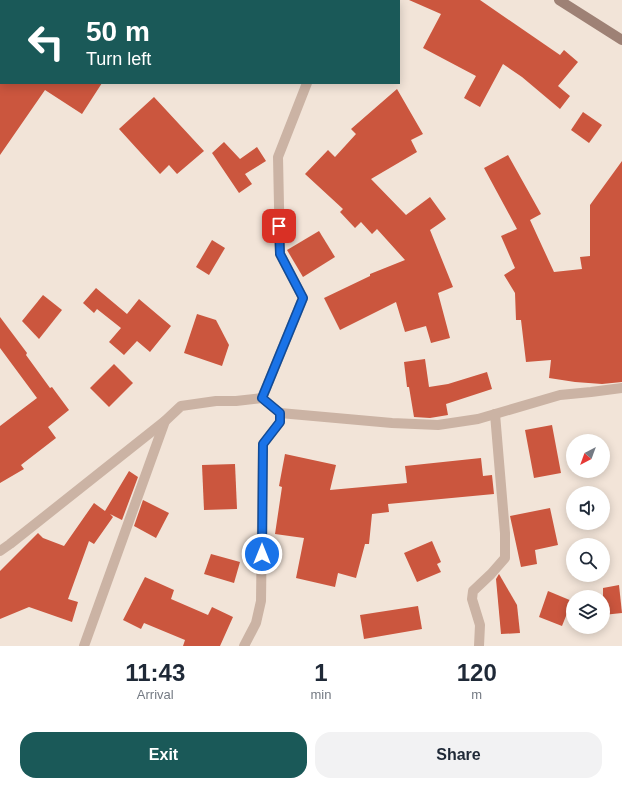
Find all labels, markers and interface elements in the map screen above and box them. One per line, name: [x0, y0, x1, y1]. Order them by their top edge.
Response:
icon: left: [20, 16, 72, 68]
text: 50 m: [86, 16, 150, 47]
text: Turn left: [86, 49, 151, 69]
pin: [262, 209, 296, 243]
icon: arrive: [268, 215, 290, 237]
north arrow: [566, 434, 610, 478]
map controls: [566, 434, 610, 634]
button: sound: [566, 486, 610, 530]
position arrow: [241, 533, 283, 575]
button: search: [566, 538, 610, 582]
button: layers: [566, 590, 610, 634]
text: 11:43: [125, 659, 185, 686]
text: 1: [314, 659, 328, 686]
text: 120: [457, 659, 497, 686]
text: Arrival: [137, 687, 174, 702]
text: min: [311, 687, 331, 702]
text: m: [471, 687, 482, 702]
button: Exit: [20, 732, 307, 778]
button: Share: [315, 732, 602, 778]

